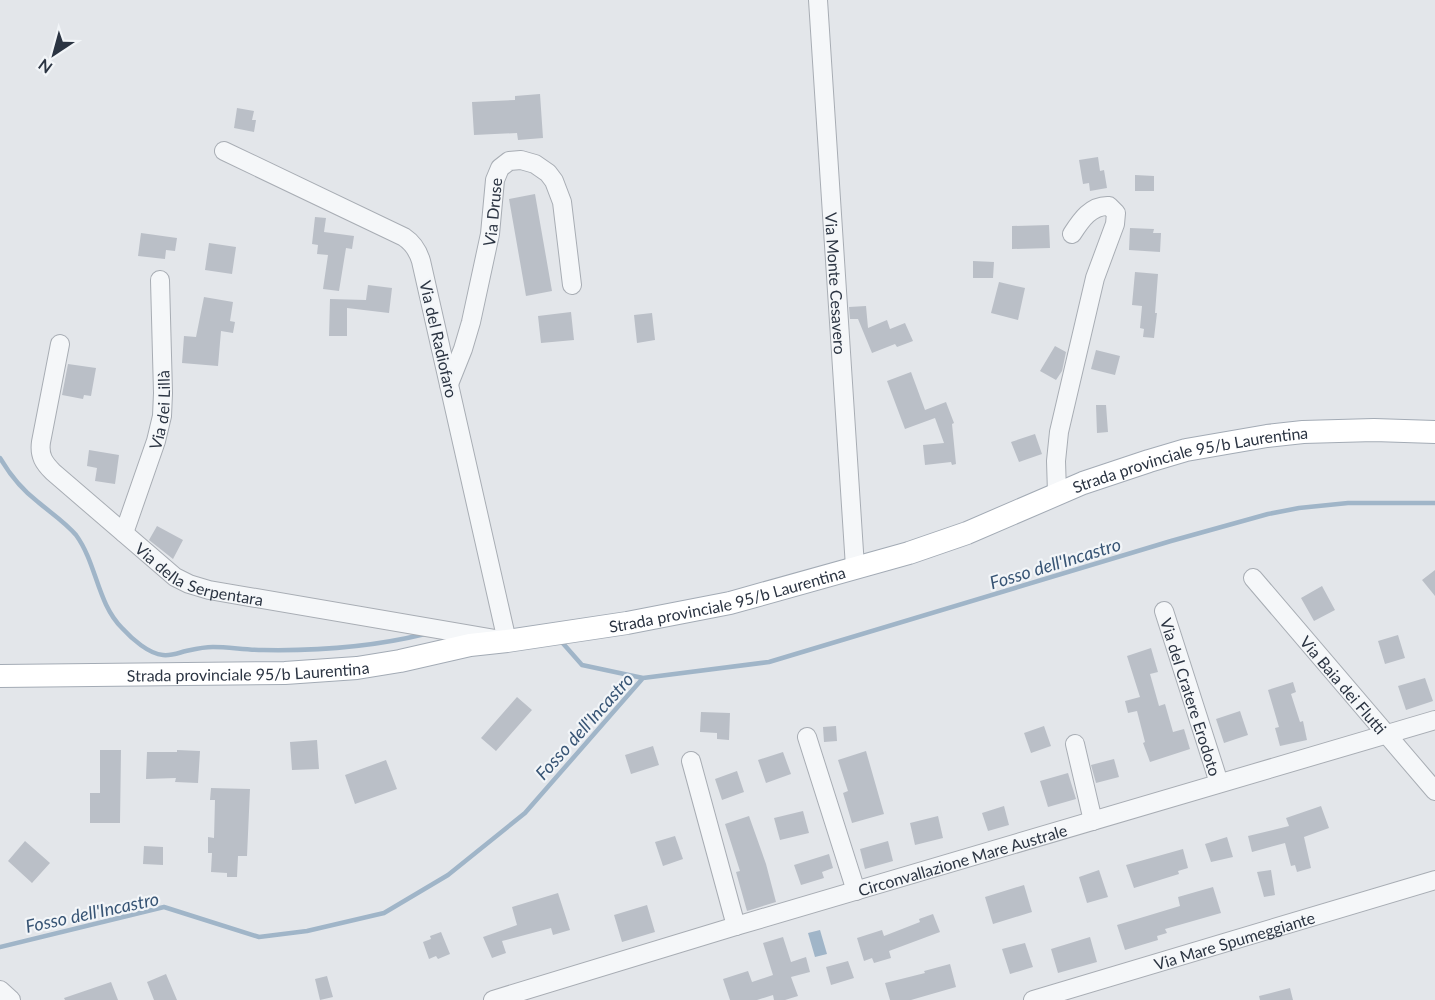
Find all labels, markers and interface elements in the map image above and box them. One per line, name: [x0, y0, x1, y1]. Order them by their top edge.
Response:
north arrow: [24, 24, 84, 84]
text: N: [34, 55, 55, 78]
street label: Via Druse: [478, 177, 505, 248]
street label: Via Monte Cesavero: [822, 212, 851, 355]
street label: Via del Radiofaro: [416, 279, 462, 399]
street label: Via dei Lillà: [144, 370, 173, 452]
street label: Strada provinciale 95/b Laurentina: [1069, 422, 1308, 496]
water label: Fosso dell'Incastro: [987, 533, 1123, 593]
street label: Via della Serpentara: [132, 538, 265, 609]
street label: Strada provinciale 95/b Laurentina: [607, 562, 847, 635]
street label: Via del Cratere Erodoto: [1157, 615, 1226, 778]
street label: Via Baia dei Flutti: [1297, 632, 1391, 737]
street label: Strada provinciale 95/b Laurentina: [127, 657, 370, 684]
water label: Fosso dell'Incastro: [530, 668, 638, 784]
street label: Circonvallazione Mare Australe: [856, 820, 1069, 899]
water label: Fosso dell'Incastro: [23, 887, 161, 937]
street label: Via Mare Spumeggiante: [1152, 907, 1317, 973]

